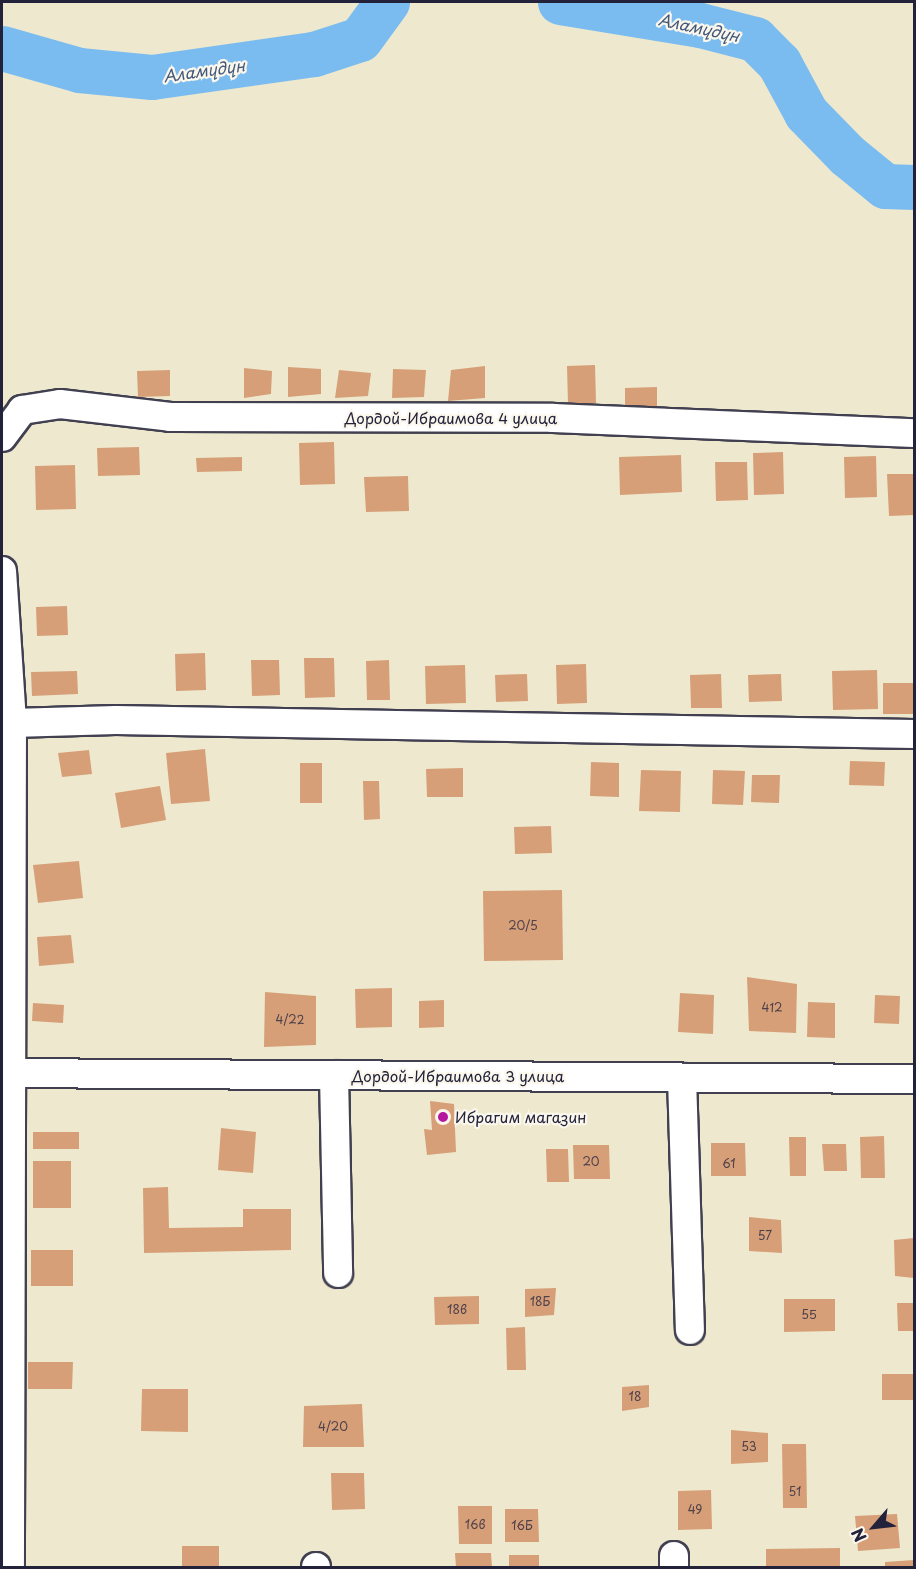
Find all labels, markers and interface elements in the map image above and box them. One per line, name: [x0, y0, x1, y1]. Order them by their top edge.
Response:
water label: Аламүдүн: [657, 9, 741, 45]
water label: Аламүдүн: [162, 55, 246, 85]
street label: Дордой-Ибраимова 4 улица: [344, 409, 558, 427]
house number: 20/5: [508, 919, 538, 933]
house number: 412: [761, 1001, 783, 1015]
house number: 4/22: [276, 1013, 304, 1027]
street label: Дордой-Ибраимова 3 улица: [351, 1067, 565, 1085]
place label: Ибрагим магазин: [455, 1108, 588, 1126]
marker: Ибрагим магазин: [436, 1110, 450, 1124]
house number: 20: [582, 1155, 600, 1169]
house number: 61: [722, 1157, 736, 1171]
house number: 57: [758, 1229, 772, 1243]
house number: 18Б: [530, 1295, 550, 1309]
house number: 18в: [447, 1303, 467, 1317]
house number: 55: [801, 1308, 817, 1322]
house number: 18: [629, 1390, 641, 1404]
house number: 4/20: [318, 1420, 348, 1434]
house number: 53: [741, 1440, 757, 1454]
house number: 51: [789, 1485, 801, 1499]
north arrow: [844, 1497, 904, 1557]
house number: 49: [688, 1503, 702, 1517]
house number: 16в: [465, 1518, 485, 1532]
house number: 16Б: [511, 1519, 533, 1533]
text: N: [845, 1524, 872, 1547]

